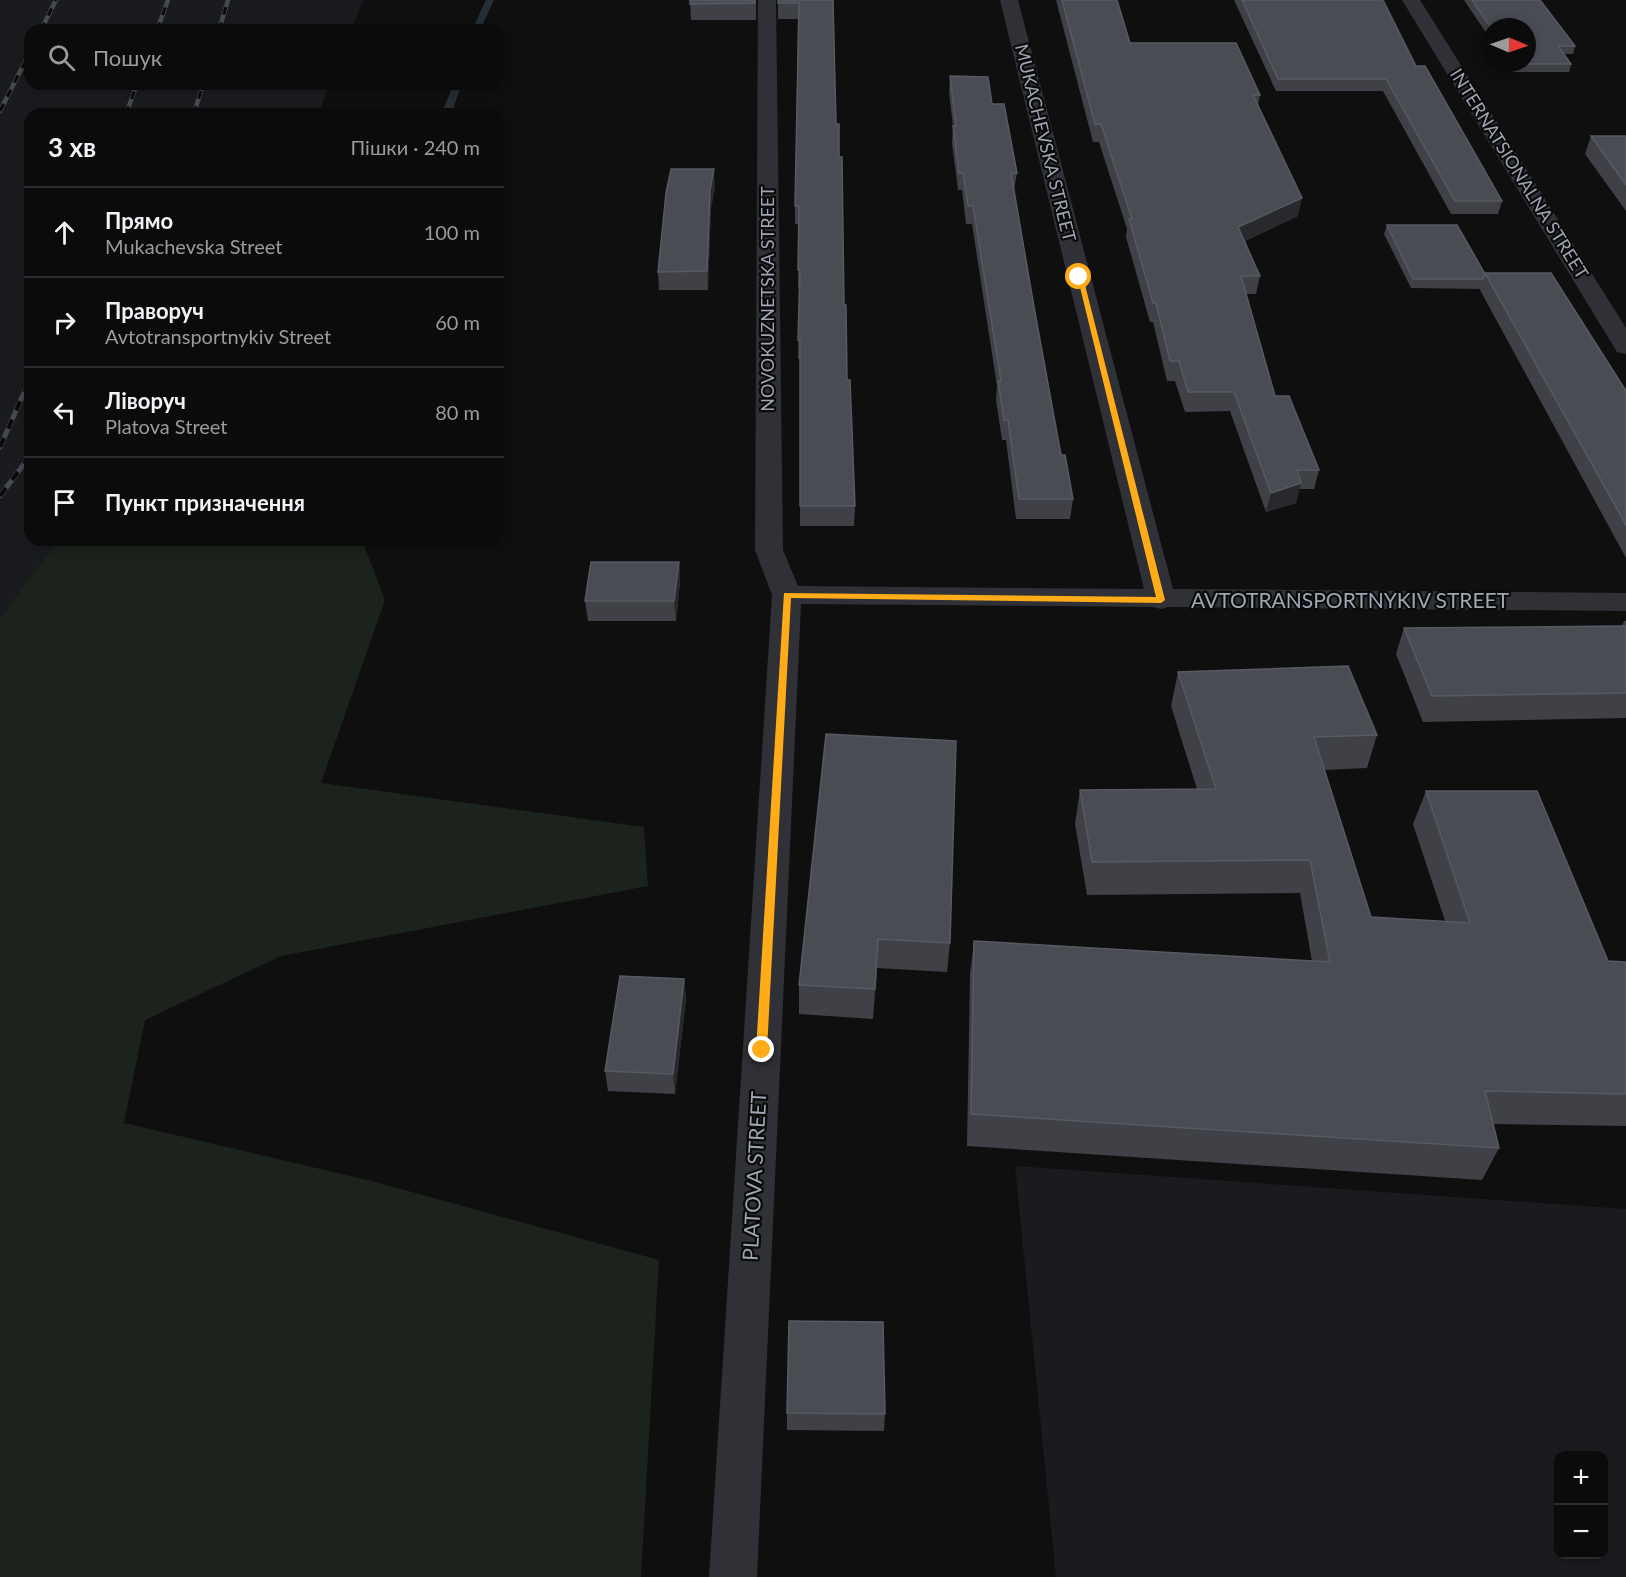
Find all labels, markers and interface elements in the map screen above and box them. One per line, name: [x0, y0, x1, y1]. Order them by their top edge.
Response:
north arrow: [1482, 18, 1536, 72]
search box: [24, 24, 504, 90]
icon: search: [45, 41, 78, 74]
street label: MUKACHEVSKA STREET: [1011, 42, 1081, 244]
text: Пошук: [93, 44, 162, 71]
street label: INTERNATSIONALNA STREET: [1446, 64, 1594, 283]
text: 3 хв: [48, 131, 96, 163]
text: Пішки · 240 m: [351, 135, 480, 159]
street label: NOVOKUZNETSKA STREET: [756, 186, 778, 412]
text: Прямо: [105, 207, 173, 234]
icon: ahead: [48, 216, 81, 249]
text: 100 m: [424, 220, 480, 244]
text: Mukachevska Street: [105, 234, 282, 258]
route start: [1065, 263, 1091, 289]
text: Праворуч: [105, 297, 204, 324]
icon: right: [48, 306, 81, 339]
text: 60 m: [435, 310, 480, 334]
text: Avtotransportnykiv Street: [105, 324, 331, 348]
text: Ліворуч: [105, 387, 186, 414]
icon: left: [48, 396, 81, 429]
text: 80 m: [435, 400, 480, 424]
text: Platova Street: [105, 414, 227, 438]
icon: arrive: [48, 486, 81, 519]
text: Пункт призначення: [105, 489, 305, 516]
street label: AVTOTRANSPORTNYKIV STREET: [1191, 587, 1510, 612]
route end: [748, 1036, 774, 1062]
street label: PLATOVA STREET: [737, 1090, 770, 1261]
map controls: [1554, 1451, 1608, 1559]
button: +: [1554, 1451, 1608, 1505]
button: −: [1554, 1505, 1608, 1559]

